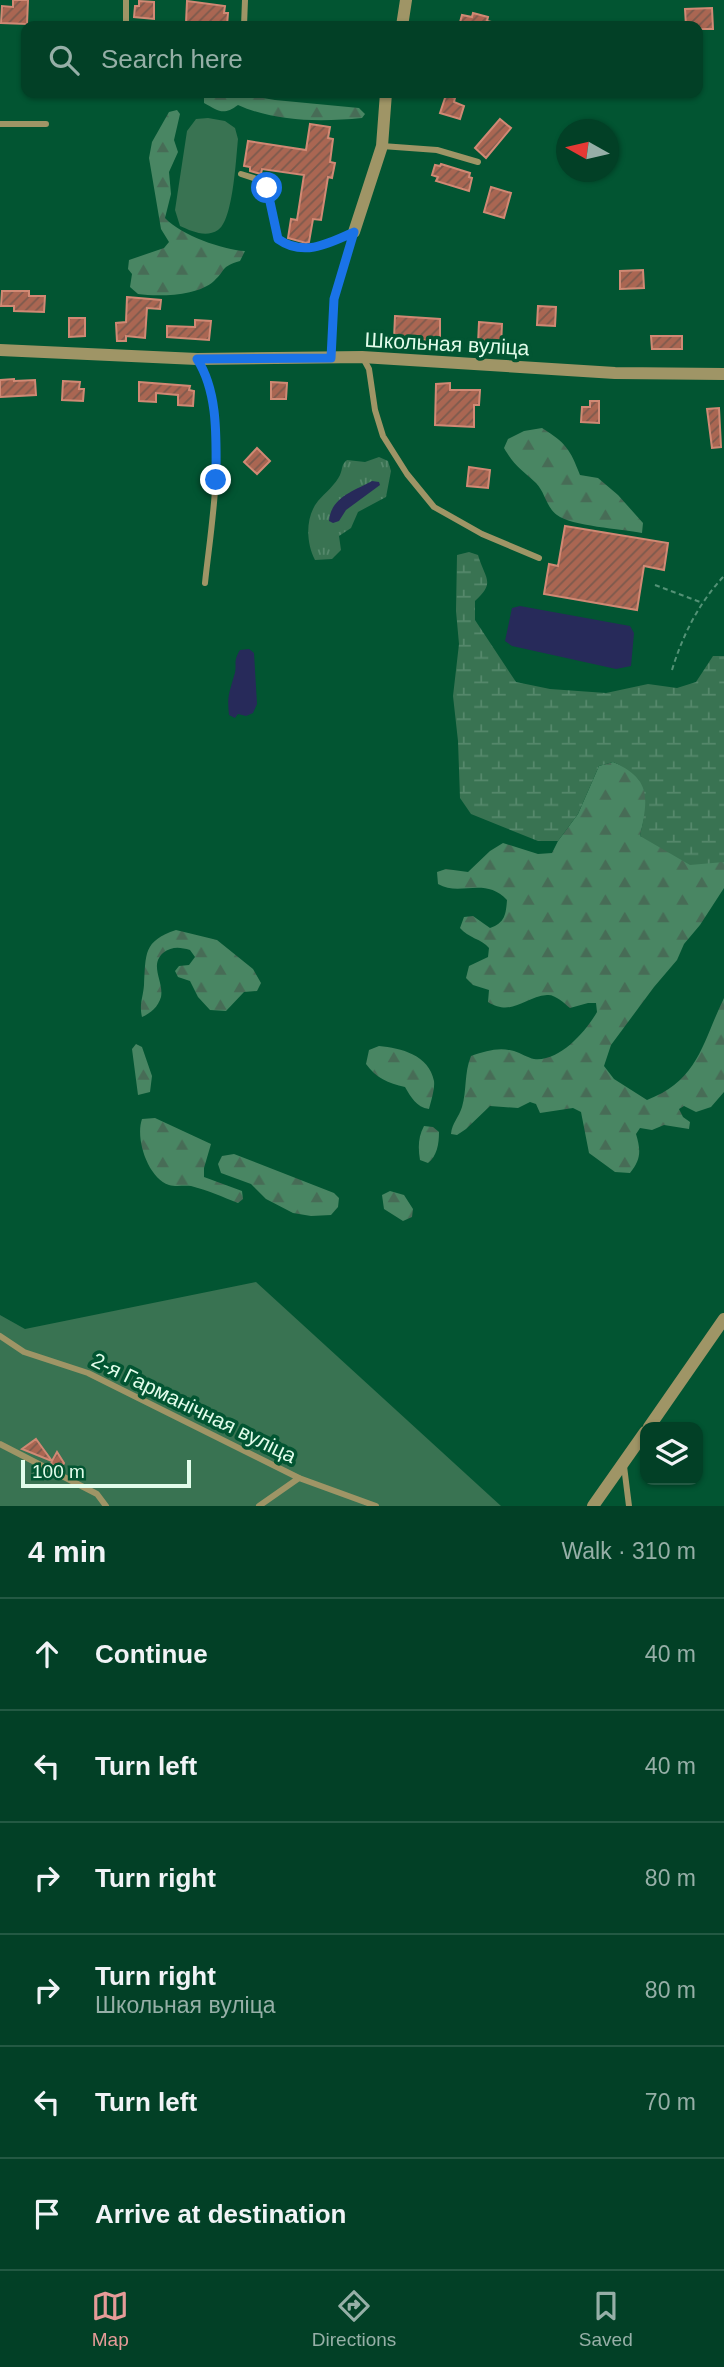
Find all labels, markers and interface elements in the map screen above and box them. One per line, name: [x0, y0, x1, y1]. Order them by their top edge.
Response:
search box: [21, 21, 703, 98]
icon: search: [45, 41, 83, 79]
text: Search here: [101, 44, 243, 74]
north arrow: [556, 119, 619, 182]
route start: [251, 172, 282, 203]
street label: Школьная вуліца: [364, 328, 530, 359]
route end: [200, 464, 231, 495]
street label: 2-я Гарманічная вуліца: [88, 1348, 300, 1467]
map controls: [640, 1422, 703, 1485]
button: layers: [640, 1422, 703, 1485]
scale bar: [21, 1457, 191, 1489]
text: 100 m: [32, 1461, 85, 1482]
text: 4 min: [28, 1535, 106, 1568]
text: Walk · 310 m: [561, 1538, 696, 1564]
icon: ahead: [28, 1635, 66, 1673]
text: Continue: [95, 1639, 208, 1669]
text: 40 m: [645, 1641, 696, 1667]
icon: left: [28, 1747, 66, 1785]
text: Turn left: [95, 1751, 197, 1781]
text: 40 m: [645, 1753, 696, 1779]
icon: right: [28, 1859, 66, 1897]
text: Turn right: [95, 1863, 216, 1893]
text: 80 m: [645, 1865, 696, 1891]
text: Turn right: [95, 1961, 216, 1991]
icon: right: [28, 1971, 66, 2009]
text: 80 m: [645, 1977, 696, 2003]
text: Школьная вуліца: [95, 1992, 276, 2018]
icon: left: [28, 2083, 66, 2121]
text: Turn left: [95, 2087, 197, 2117]
text: 70 m: [645, 2089, 696, 2115]
icon: arrive: [28, 2195, 66, 2233]
text: Arrive at destination: [95, 2199, 346, 2229]
tab: Map: [91, 2287, 129, 2351]
tab: Directions: [312, 2287, 396, 2351]
tab: Saved: [579, 2287, 633, 2351]

